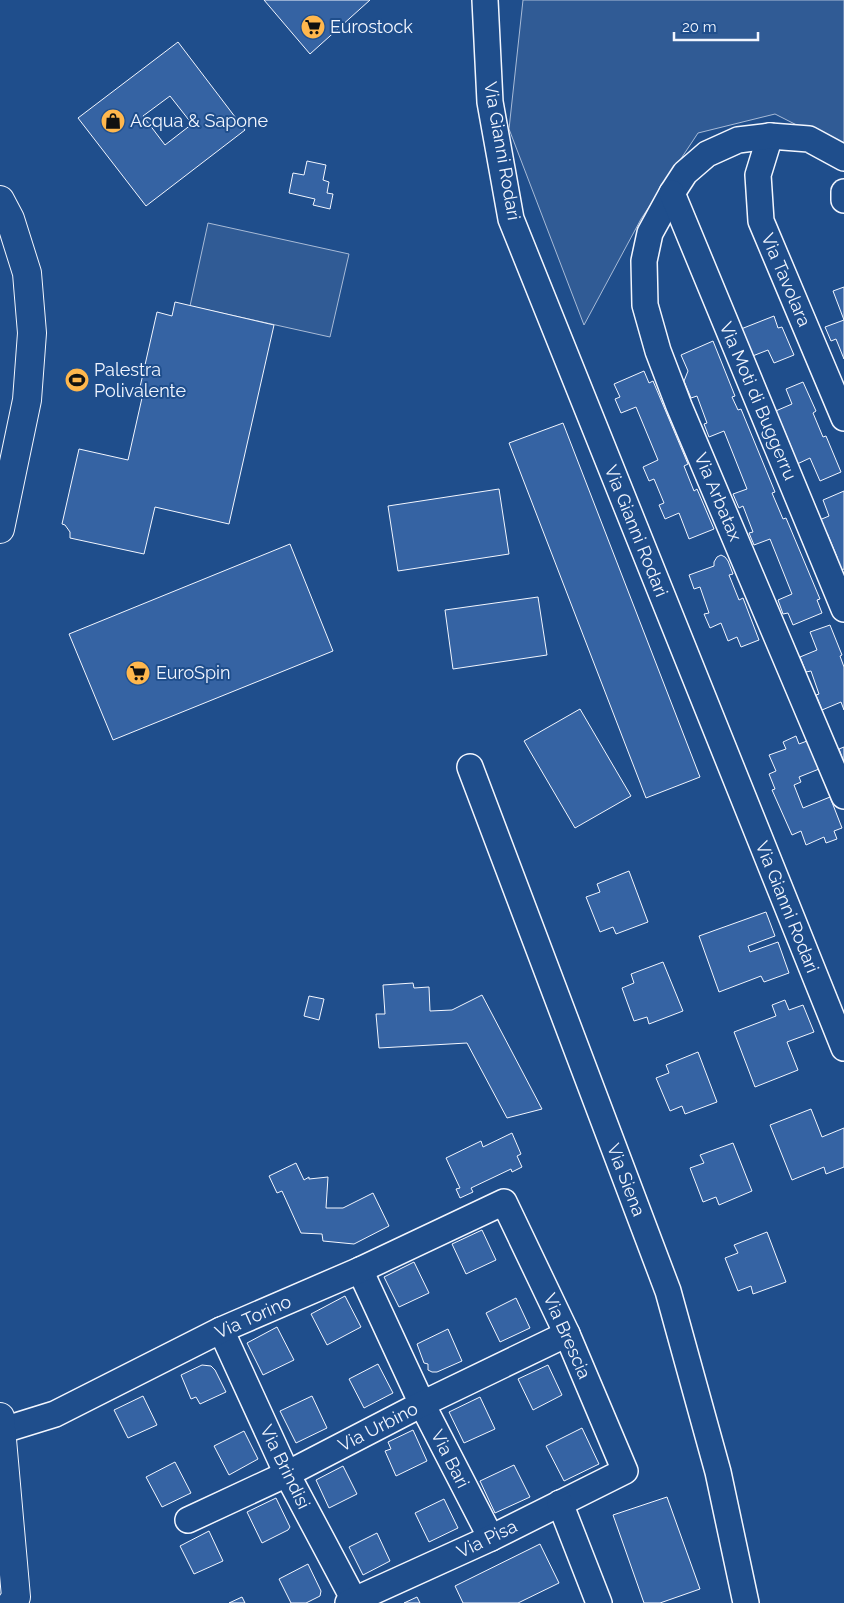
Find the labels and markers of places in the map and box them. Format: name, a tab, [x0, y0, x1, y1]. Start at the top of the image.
supermarket icon: Eurostock	[300, 14, 326, 40]
place label: Eurostock	[330, 16, 413, 37]
shop icon: Acqua & Sapone	[100, 108, 126, 134]
place label: Acqua & Sapone	[130, 110, 269, 131]
place label: Palestra Polivalente	[94, 359, 186, 401]
sports icon: Palestra Polivalente	[64, 367, 90, 393]
supermarket icon: EuroSpin	[125, 660, 151, 686]
place label: EuroSpin	[156, 662, 231, 683]

